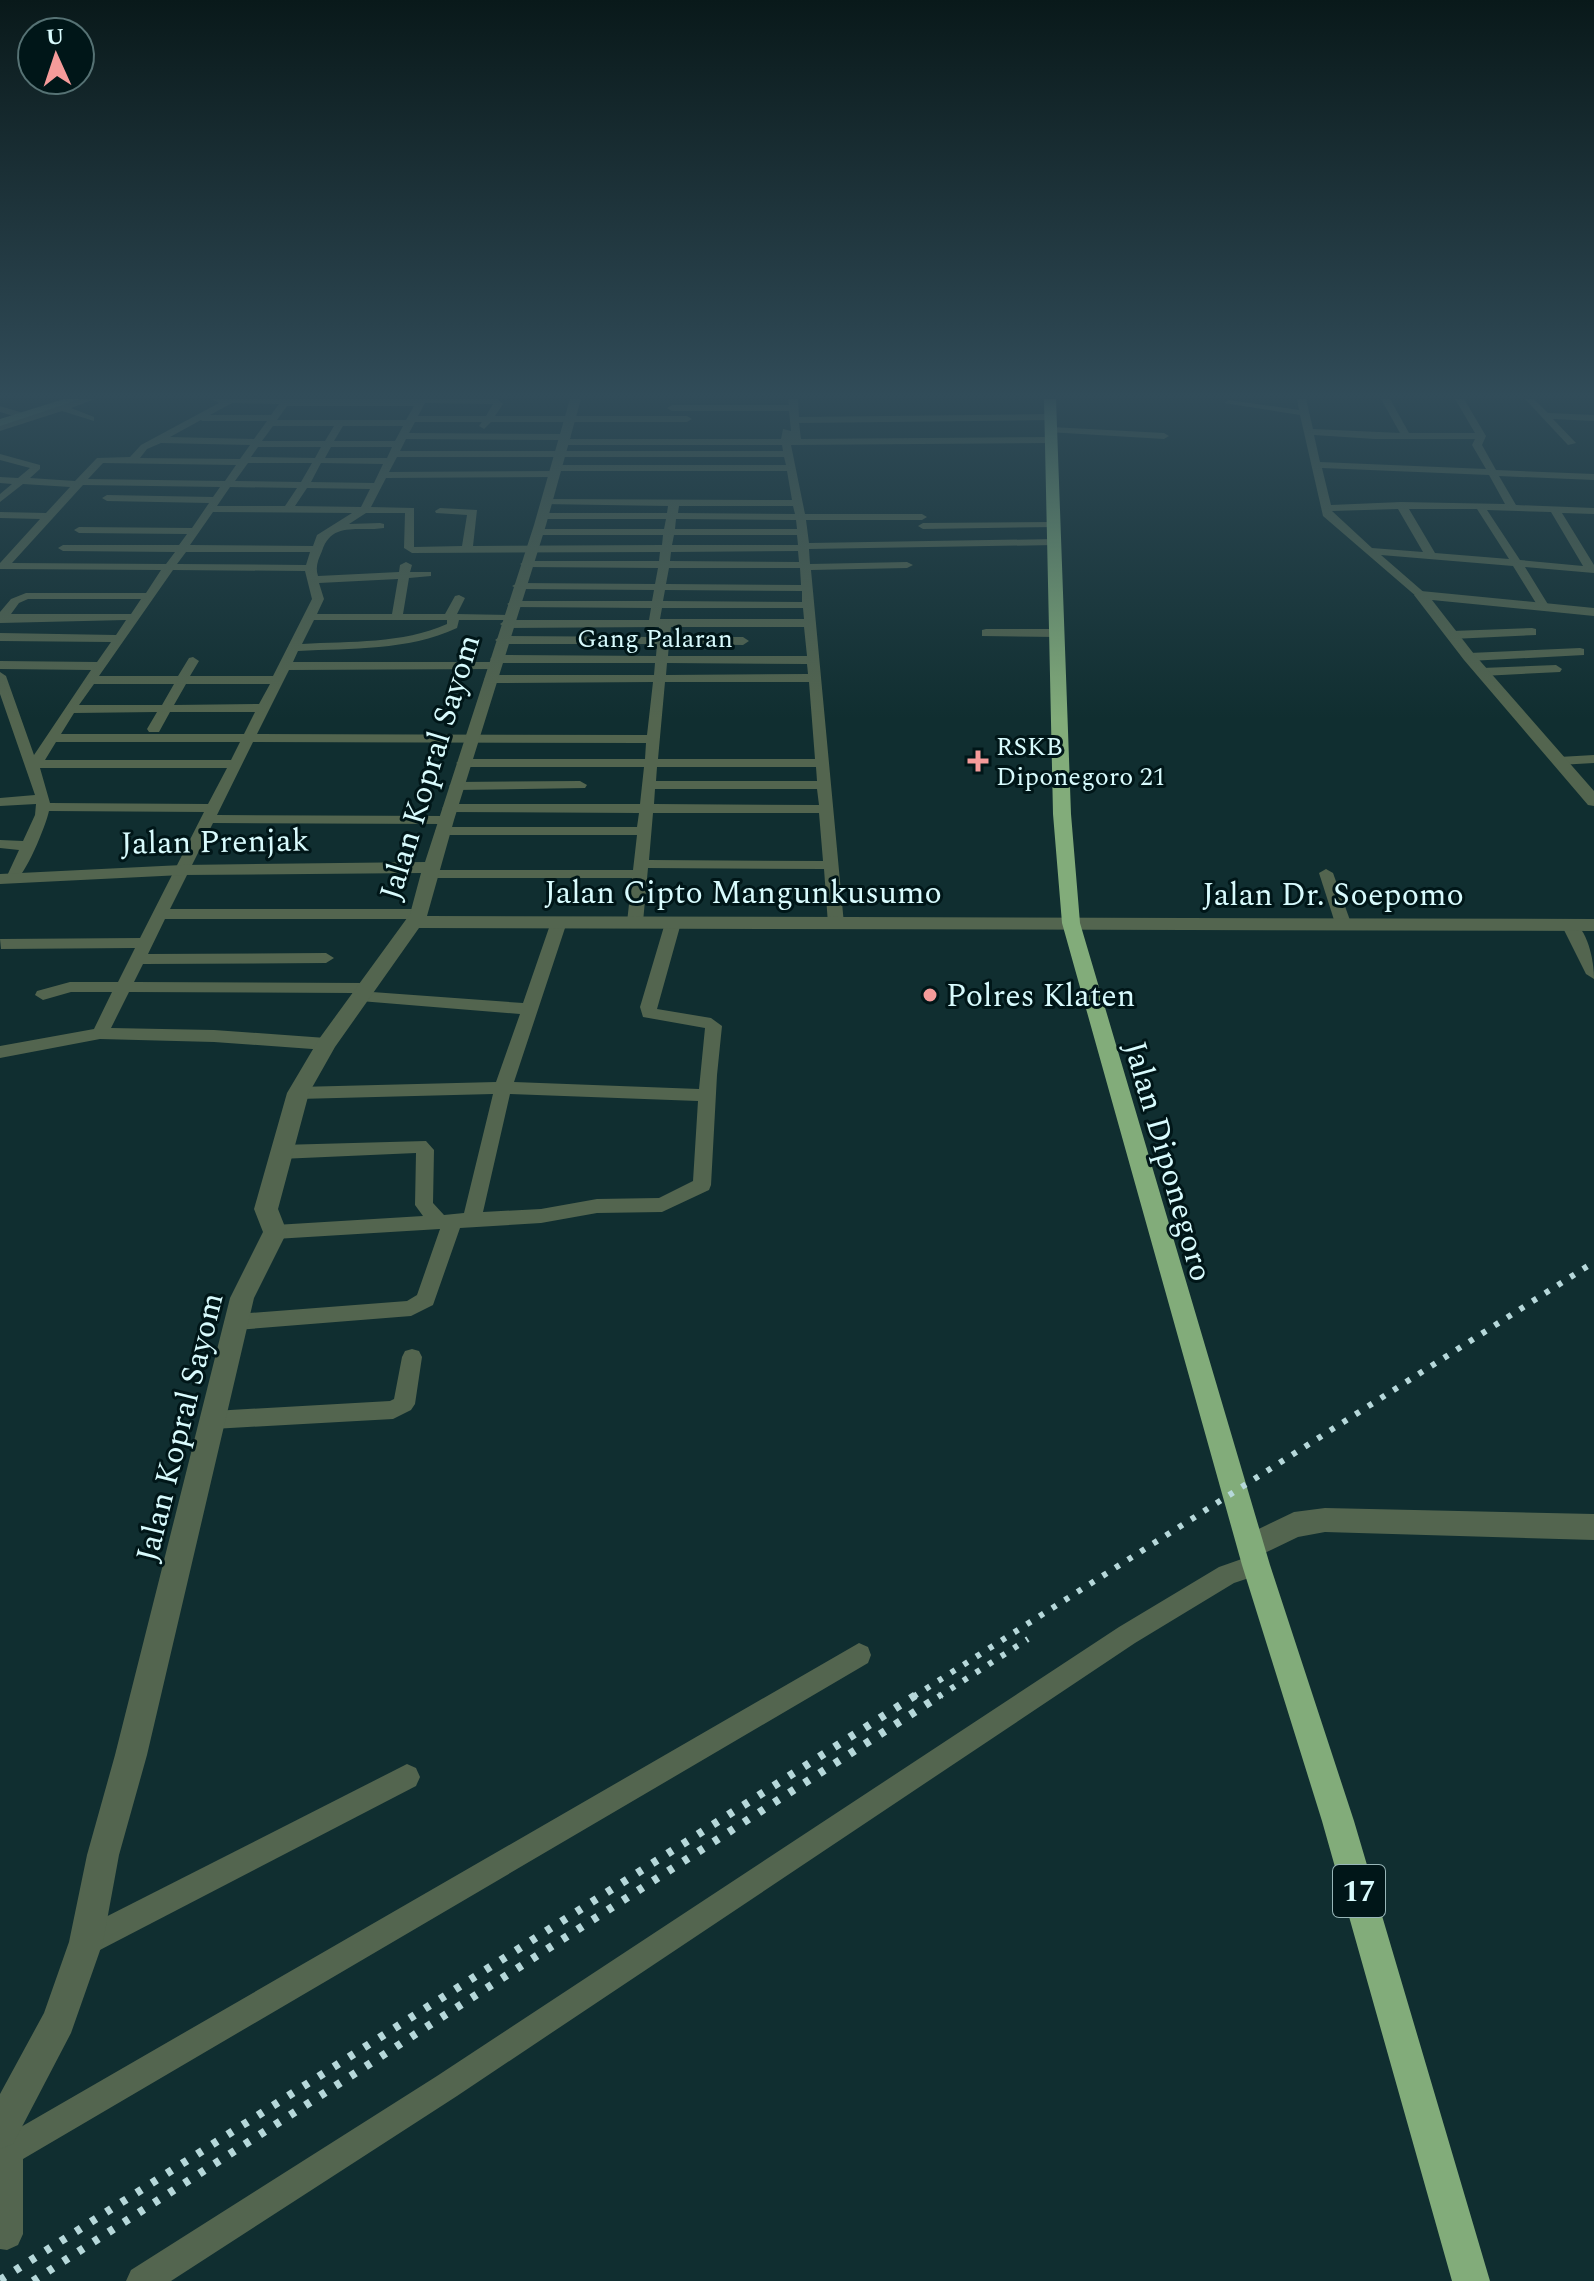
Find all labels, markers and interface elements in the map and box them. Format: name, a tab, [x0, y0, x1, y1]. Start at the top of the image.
north arrow	[16, 16, 96, 96]
text: U	[45, 21, 65, 54]
street label: Gang Palaran	[577, 619, 733, 659]
street label: Jalan Kopral Sayom	[367, 628, 494, 906]
place label: RSKB Diponegoro 21	[996, 727, 1166, 797]
marker: RSKB Diponegoro 21	[967, 750, 989, 772]
street label: Jalan Prenjak	[120, 816, 310, 869]
street label: Jalan Cipto Mangunkusumo	[544, 869, 942, 918]
street label: Jalan Dr. Soepomo	[1202, 871, 1464, 920]
place label: Polres Klaten	[946, 972, 1135, 1021]
marker: Polres Klaten	[921, 986, 939, 1004]
street label: Jalan Diponegoro	[1110, 1036, 1225, 1287]
street label: Jalan Kopral Sayom	[123, 1288, 238, 1567]
road number: 17	[1333, 1865, 1385, 1917]

